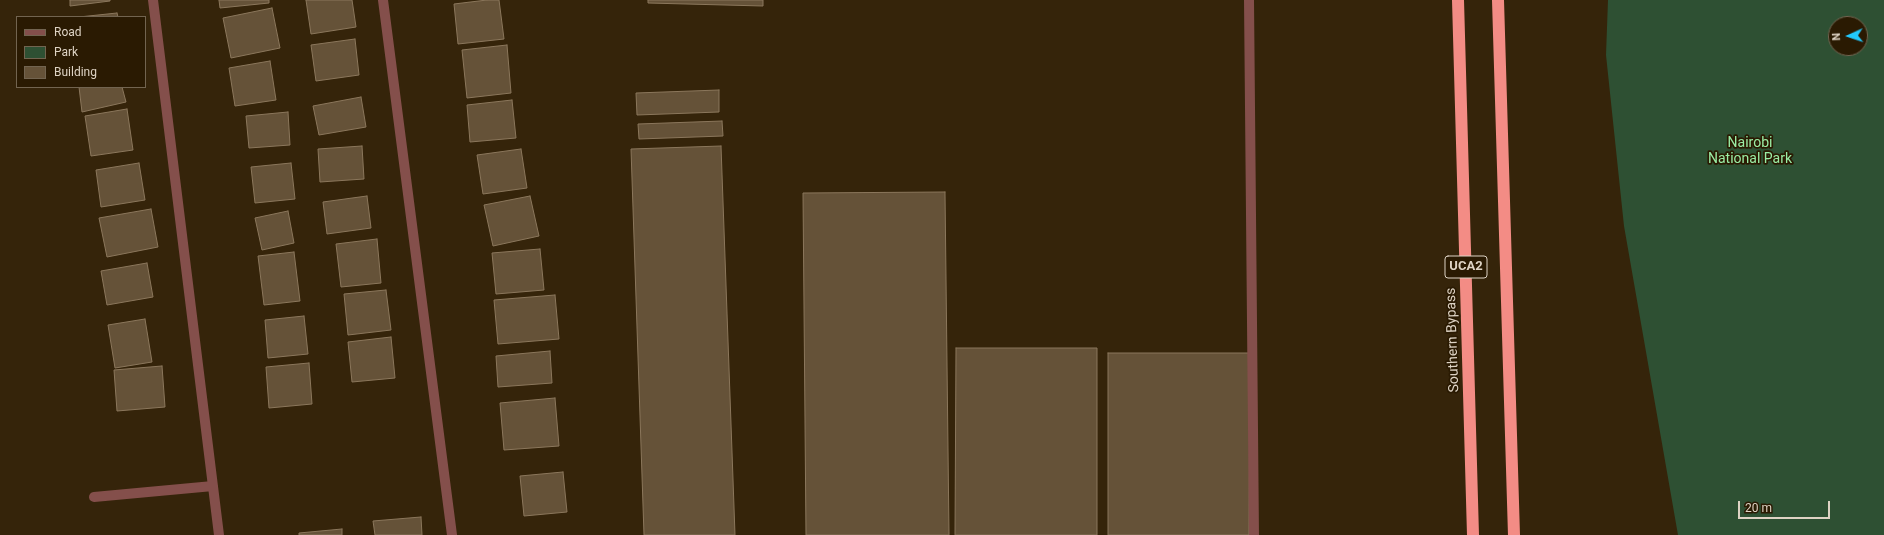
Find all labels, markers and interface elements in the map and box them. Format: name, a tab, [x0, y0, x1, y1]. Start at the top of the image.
legend	[16, 16, 146, 88]
north arrow	[1828, 16, 1868, 56]
text: Road	[54, 25, 82, 39]
text: N	[1830, 32, 1843, 41]
text: Park	[54, 45, 78, 59]
text: Building	[54, 65, 97, 79]
park label: Nairobi National Park	[1708, 135, 1792, 168]
road number: UCA2	[1445, 256, 1487, 278]
street label: Southern Bypass	[1443, 287, 1463, 393]
scale bar	[1740, 493, 1832, 519]
text: 20 m	[1745, 501, 1772, 515]

